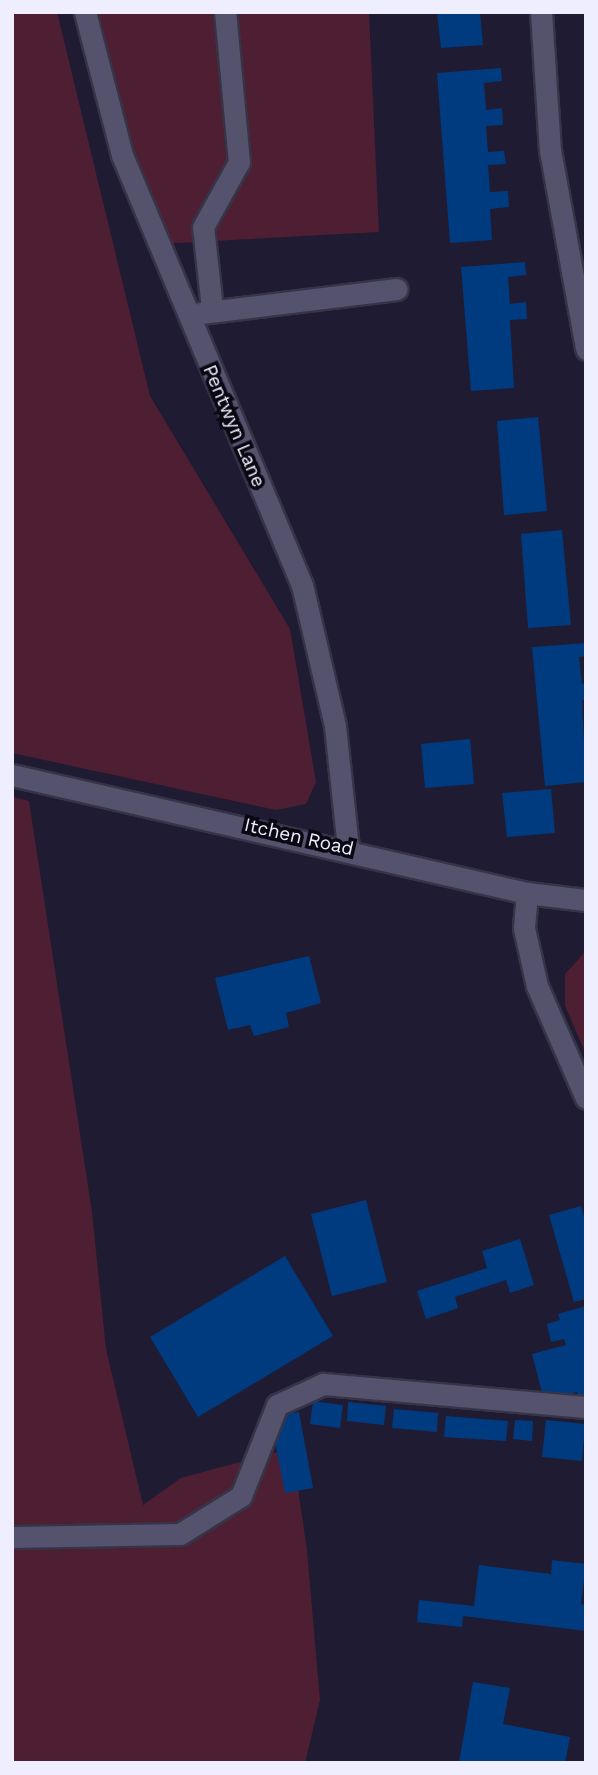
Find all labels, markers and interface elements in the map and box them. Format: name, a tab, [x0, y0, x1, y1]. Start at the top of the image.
street label: Pentwyn Lane	[198, 361, 270, 491]
street label: Itchen Road	[242, 813, 356, 861]

